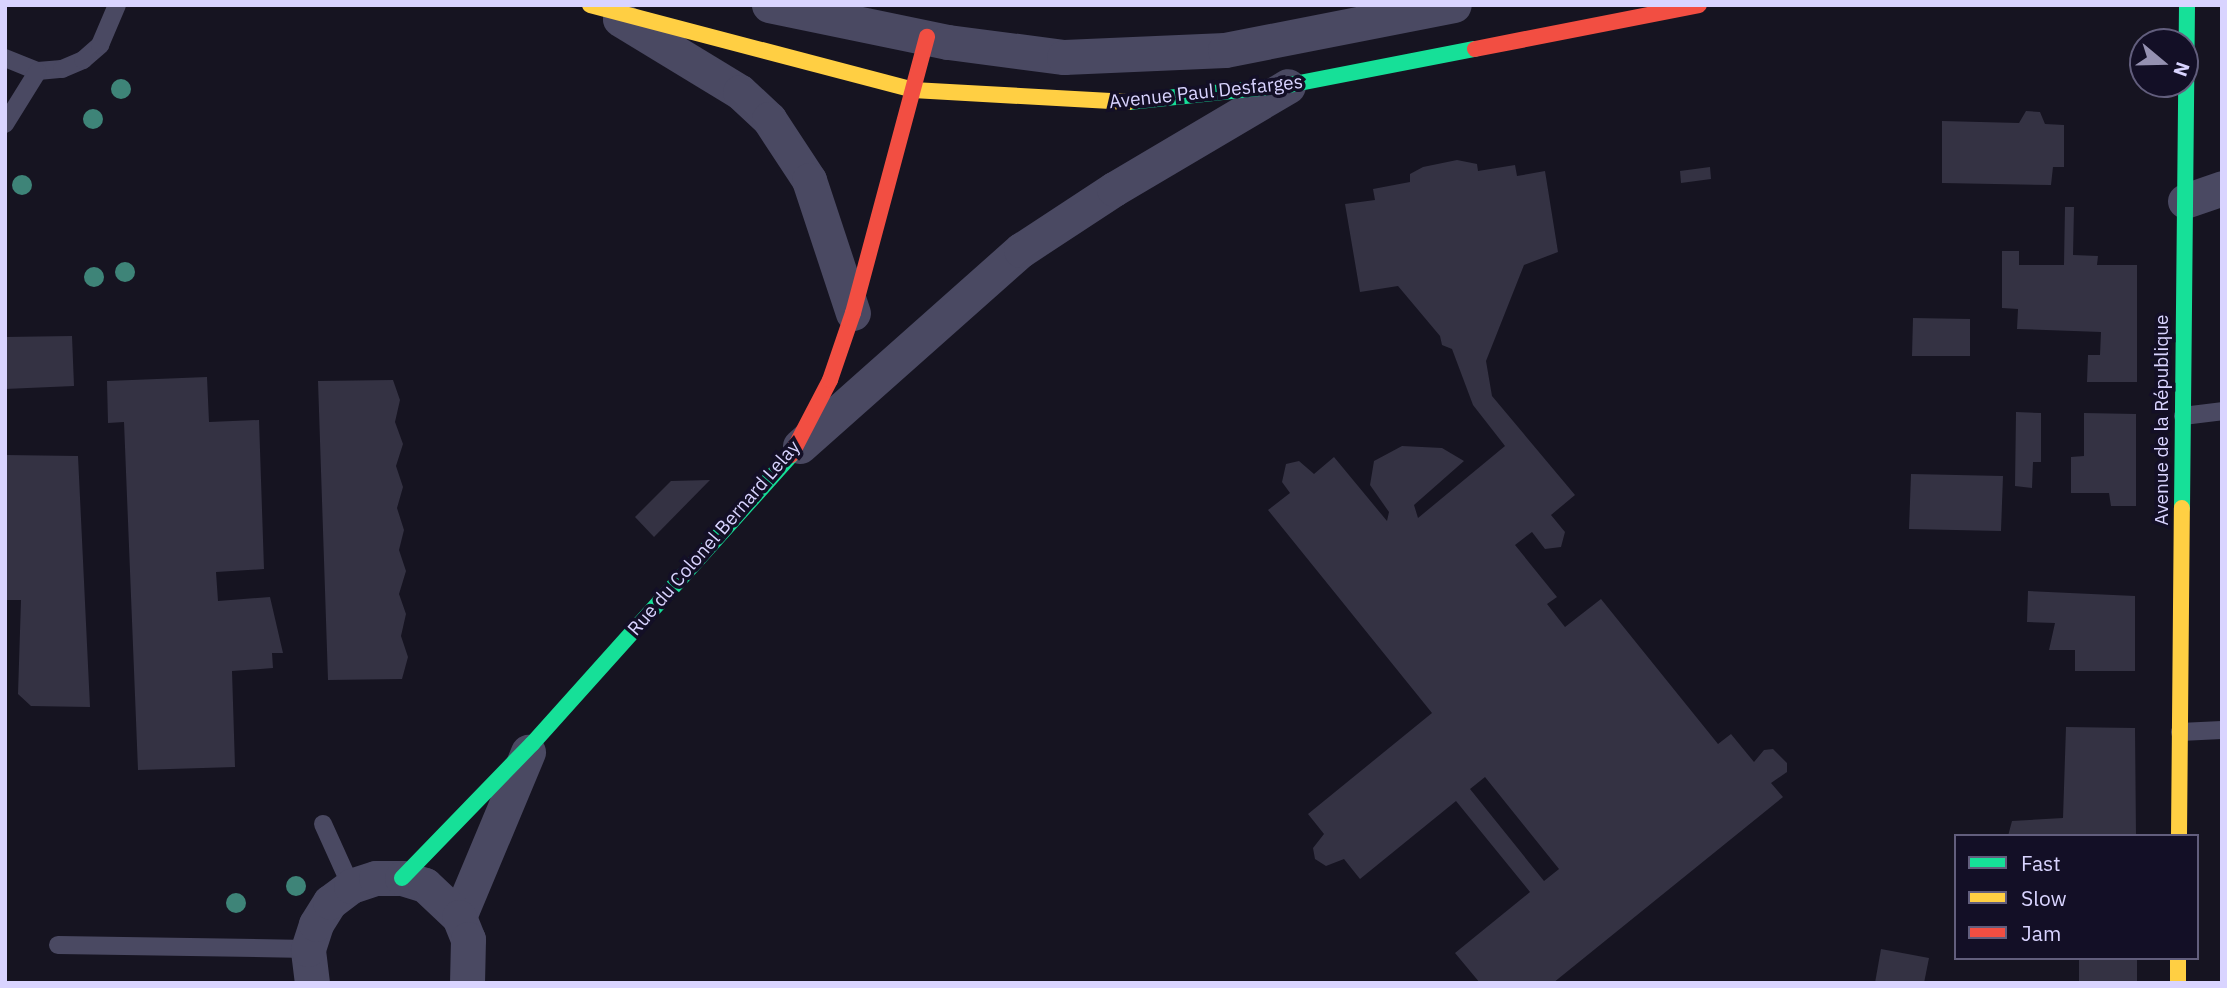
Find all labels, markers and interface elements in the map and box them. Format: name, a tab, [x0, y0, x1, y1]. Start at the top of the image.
north arrow	[2129, 28, 2199, 98]
text: N	[2168, 59, 2196, 80]
street label: Avenue Paul Desfarges	[1108, 70, 1304, 114]
street label: Avenue de la République	[2151, 315, 2173, 525]
street label: Rue du Colonel Bernard Lelay	[623, 436, 805, 640]
legend	[1954, 834, 2199, 960]
text: Fast	[2021, 849, 2061, 877]
text: Slow	[2021, 884, 2067, 912]
text: Jam	[2021, 919, 2061, 947]

